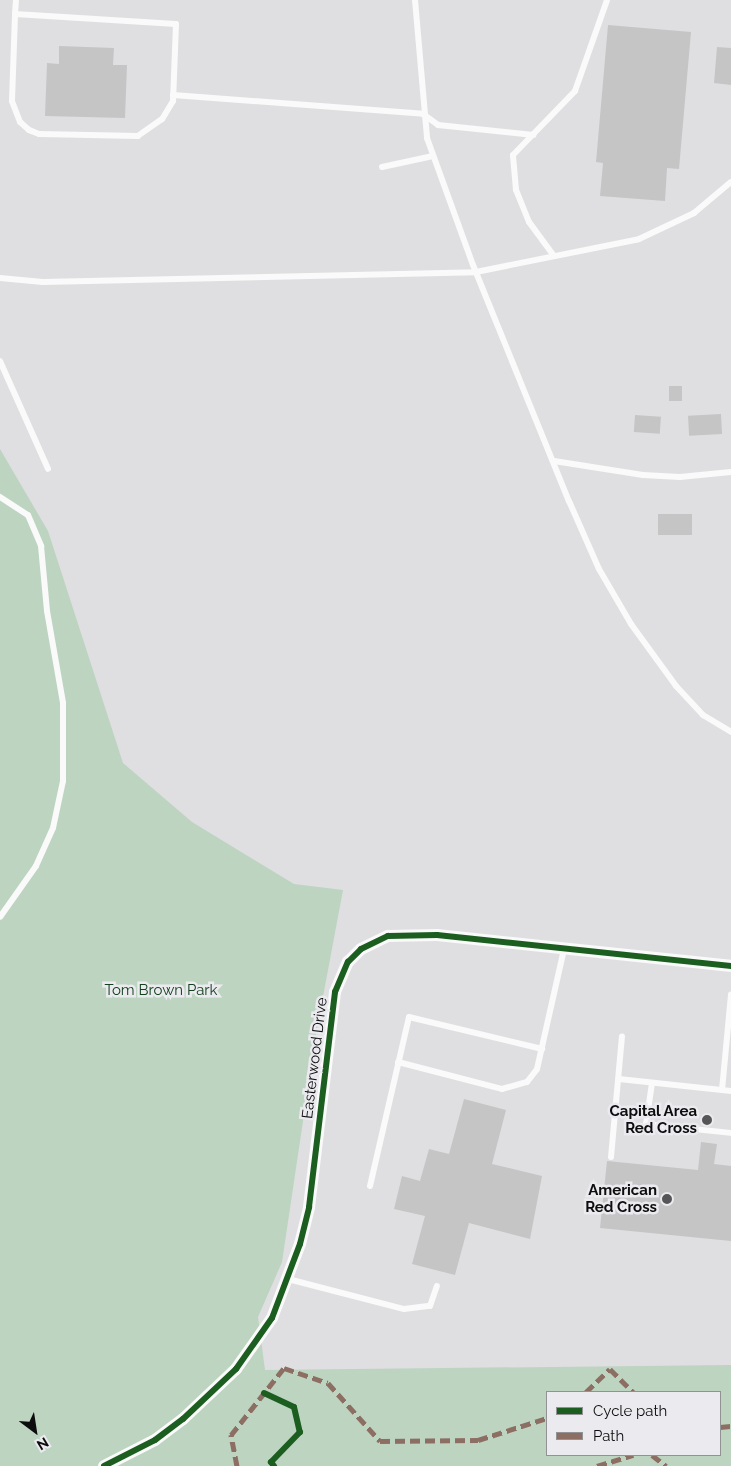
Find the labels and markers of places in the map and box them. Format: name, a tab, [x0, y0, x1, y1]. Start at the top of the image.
place label: Capital Area Red Cross	[609, 1102, 697, 1137]
marker: Capital Area Red Cross	[701, 1114, 713, 1126]
place label: American Red Cross	[585, 1181, 657, 1216]
marker: American Red Cross	[661, 1193, 673, 1205]

